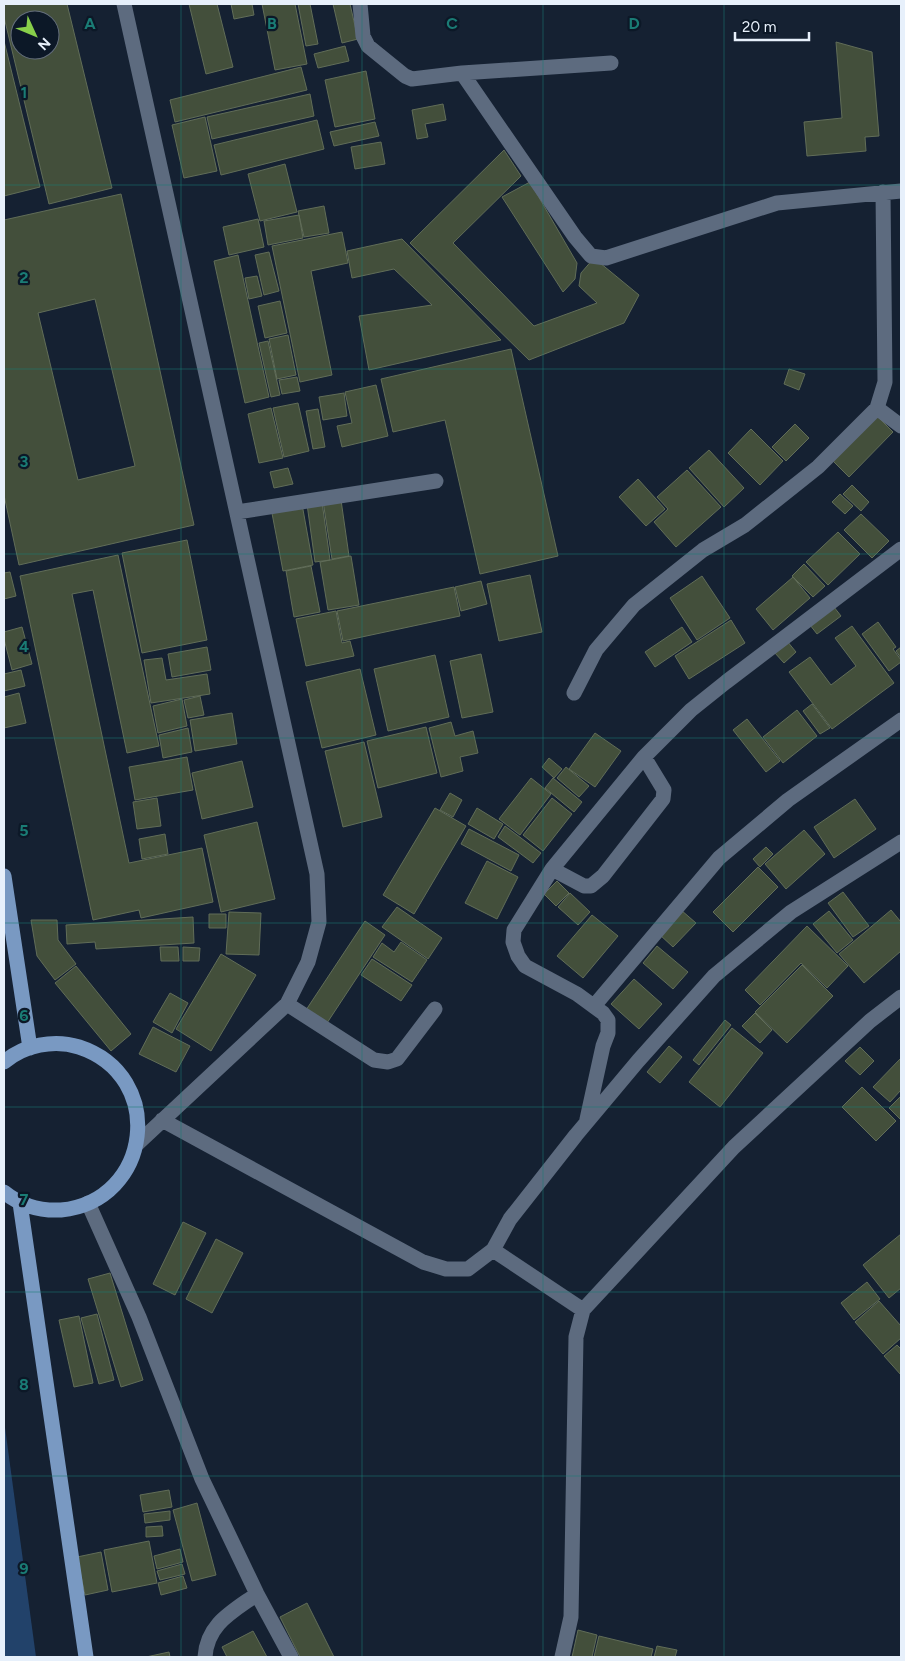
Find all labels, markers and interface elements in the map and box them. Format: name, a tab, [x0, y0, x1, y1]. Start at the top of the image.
north arrow	[10, 10, 60, 60]
scale bar	[735, 10, 809, 42]
text: A	[84, 14, 96, 33]
text: B	[267, 14, 277, 33]
text: C	[446, 14, 458, 33]
text: D	[628, 14, 640, 33]
text: 20 m	[742, 18, 776, 36]
text: N	[34, 34, 54, 53]
text: 1	[21, 83, 27, 102]
text: 2	[19, 268, 29, 287]
text: 3	[20, 452, 29, 471]
text: 4	[19, 637, 29, 656]
text: 5	[19, 821, 29, 840]
text: 6	[19, 1006, 29, 1025]
text: 7	[20, 1190, 29, 1209]
text: 8	[19, 1375, 29, 1394]
text: 9	[19, 1559, 29, 1578]

